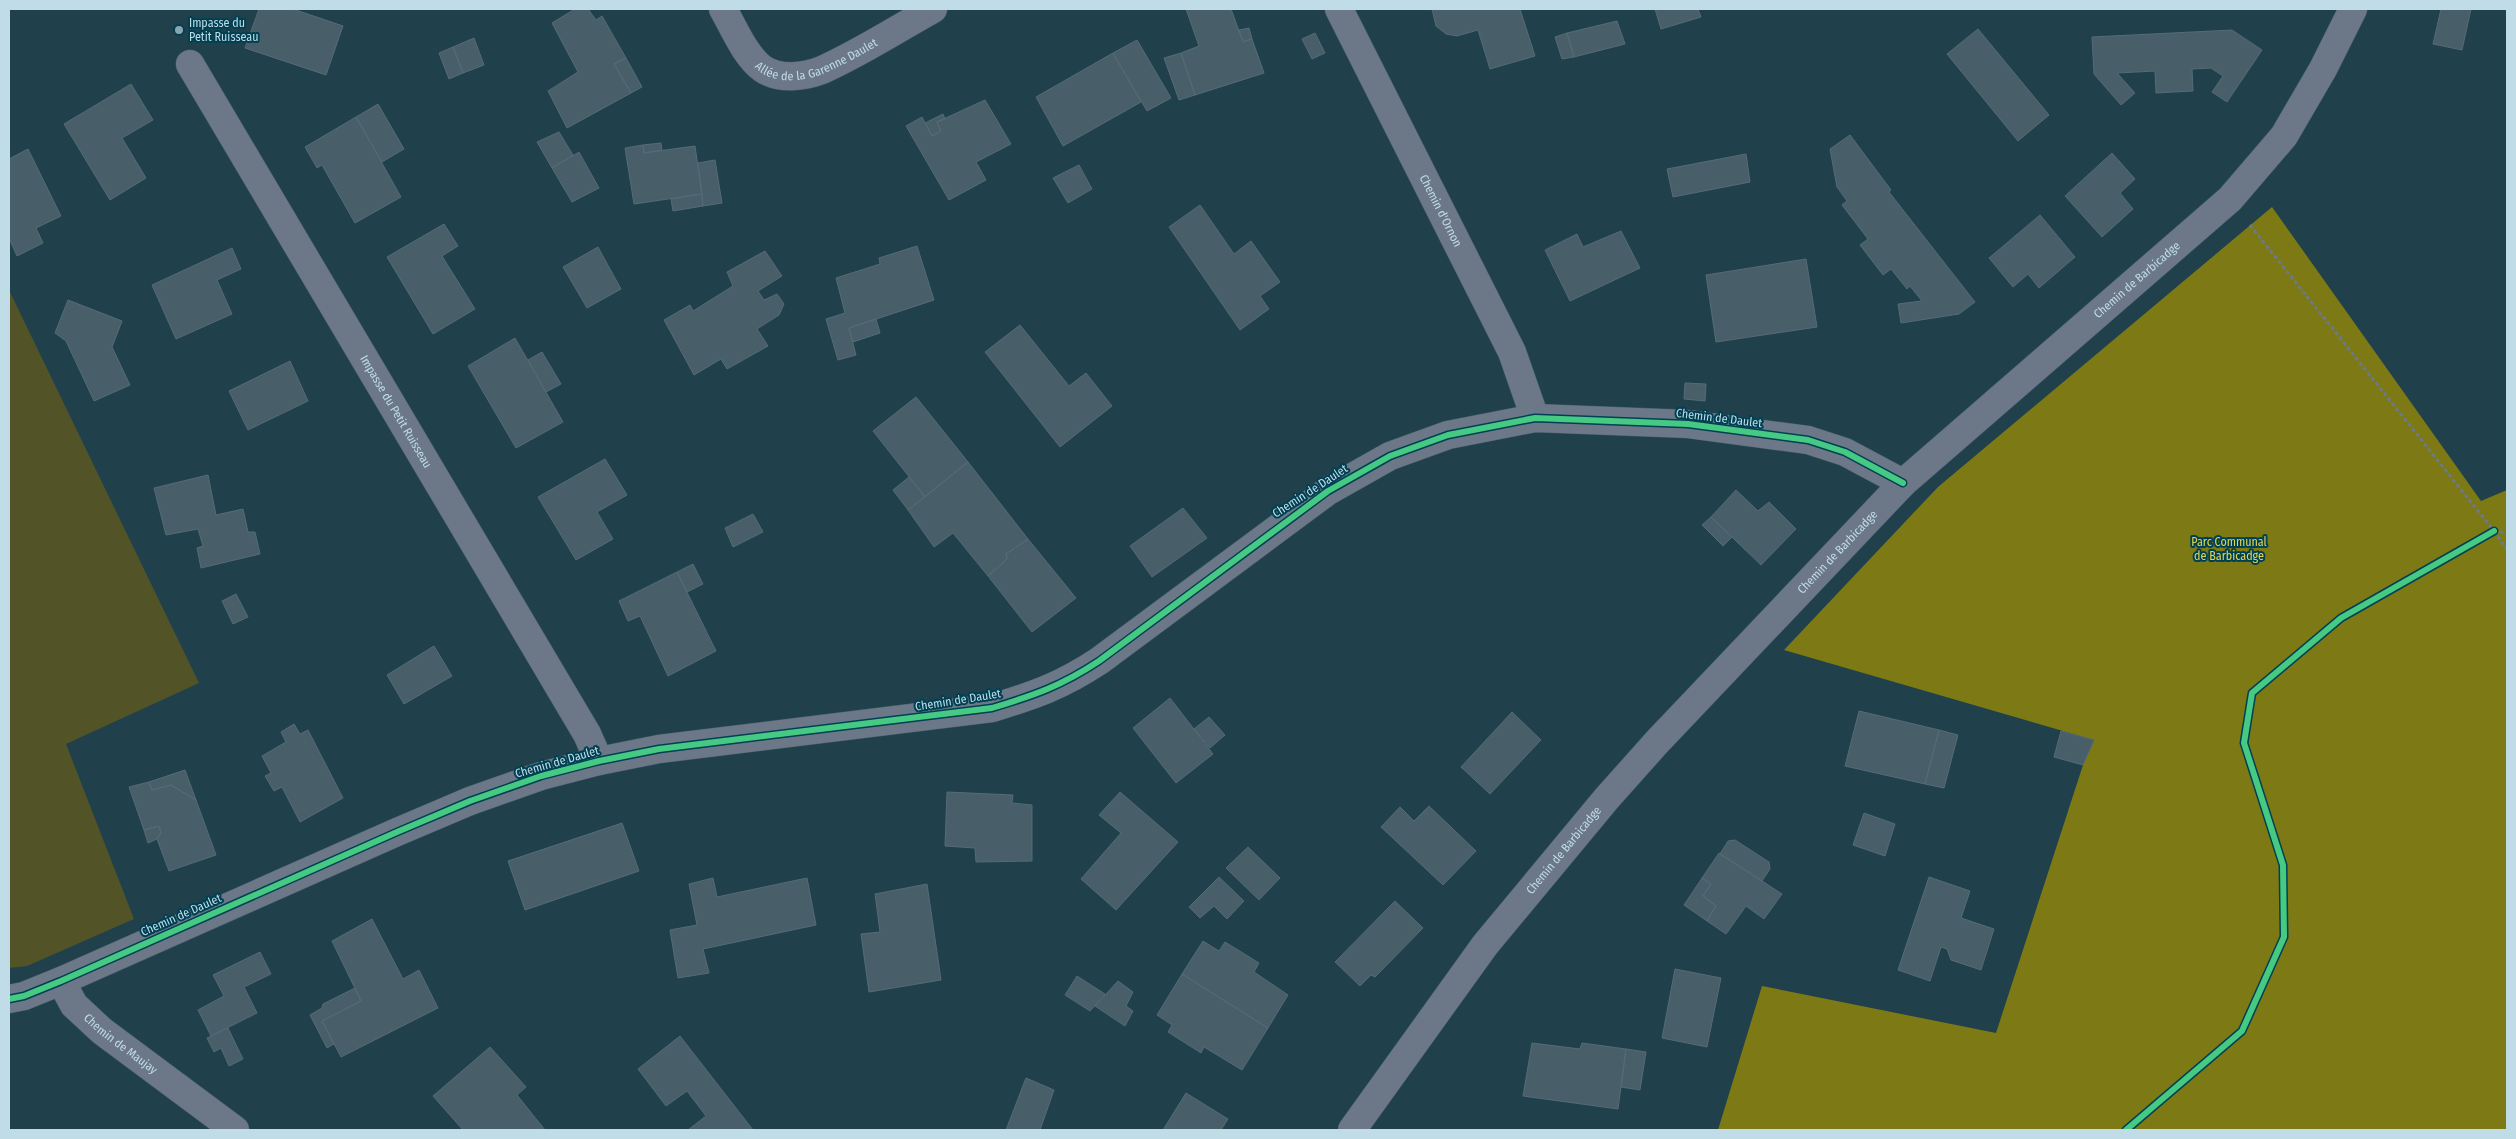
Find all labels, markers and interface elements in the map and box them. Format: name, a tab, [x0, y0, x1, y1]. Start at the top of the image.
place label: Impasse du Petit Ruisseau	[189, 16, 258, 44]
marker: Impasse du Petit Ruisseau	[173, 24, 185, 36]
street label: Allée de la Garenne Daulet	[752, 36, 880, 83]
street label: Chemin d'Ornon	[1417, 172, 1465, 249]
street label: Chemin de Barbicadge	[2091, 239, 2183, 321]
street label: Impasse du Petit Ruisseau	[357, 353, 435, 470]
street label: Chemin de Daulet	[1675, 406, 1763, 430]
street label: Chemin de Daulet	[1270, 461, 1350, 521]
street label: Chemin de Barbicadge	[1795, 507, 1880, 597]
park label: Parc Communal de Barbicadge	[2191, 535, 2267, 563]
street label: Chemin de Daulet	[914, 686, 1002, 714]
street label: Chemin de Daulet	[513, 743, 601, 781]
street label: Chemin de Barbicadge	[1523, 803, 1604, 897]
street label: Chemin de Daulet	[139, 891, 224, 939]
street label: Chemin de Maujay	[81, 1011, 161, 1077]

